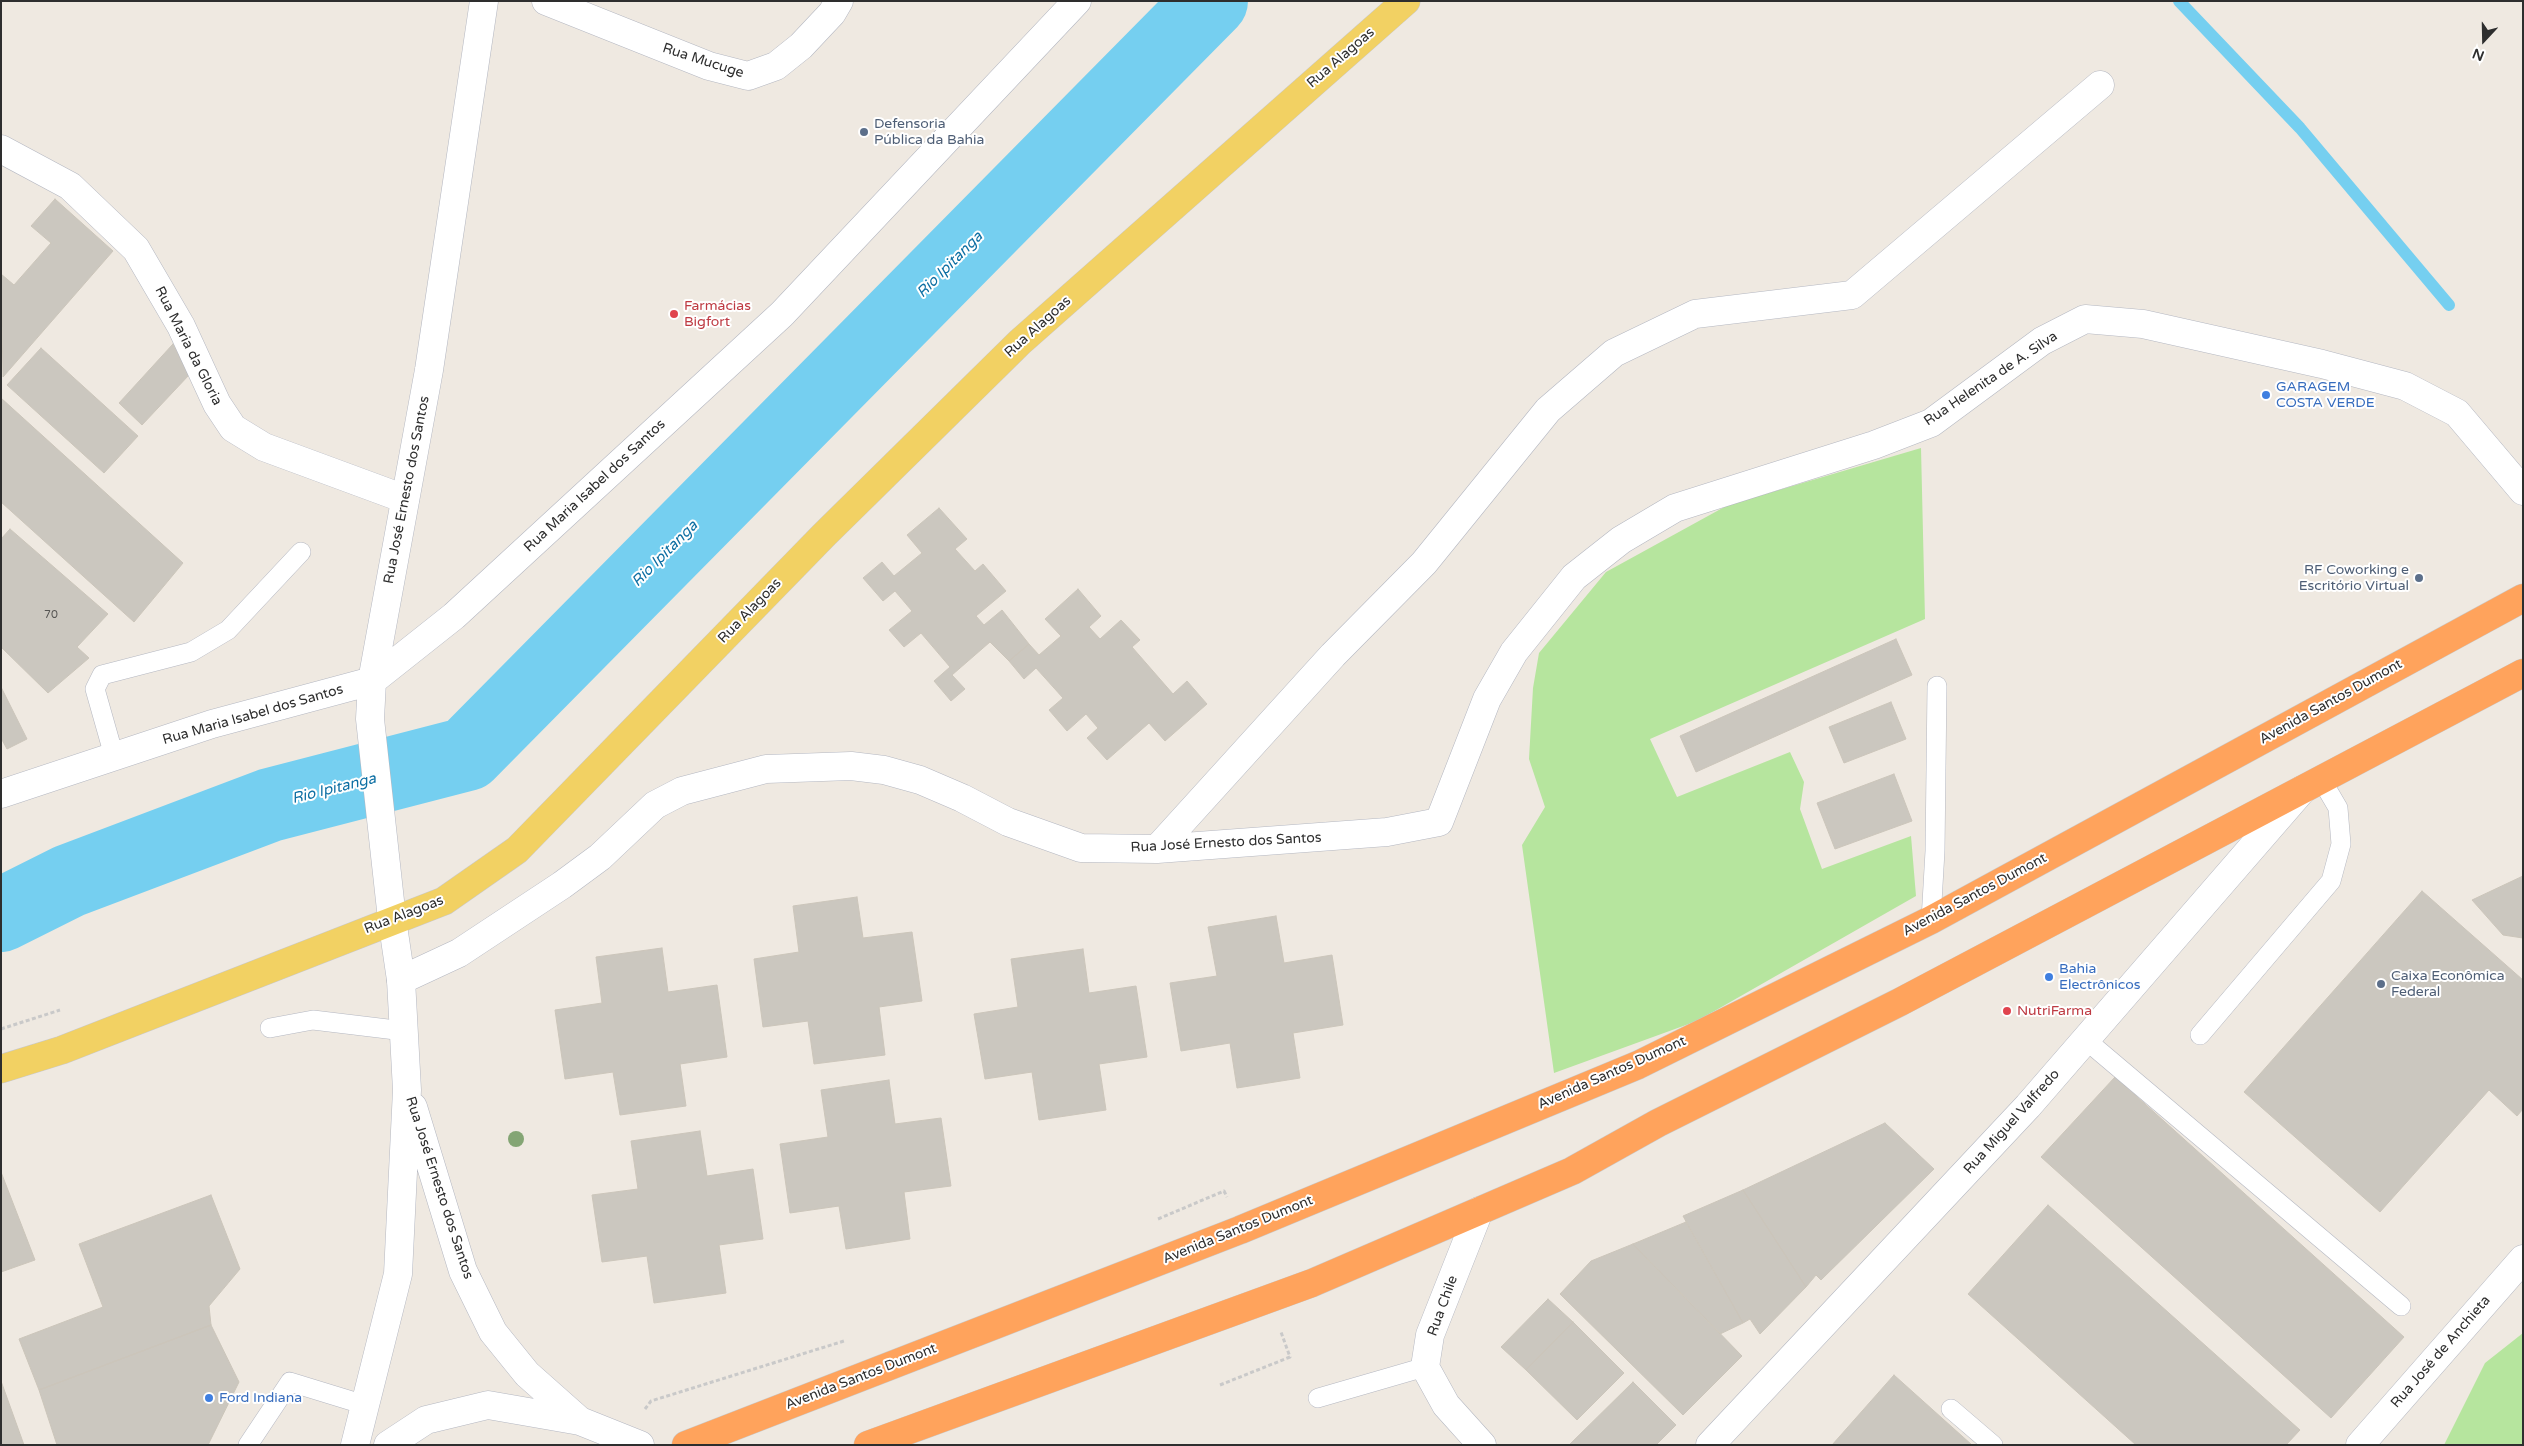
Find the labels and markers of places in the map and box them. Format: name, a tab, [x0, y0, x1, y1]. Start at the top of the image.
place label: Defensoria Pública da Bahia	[874, 116, 984, 148]
marker: Defensoria Pública da Bahia	[858, 126, 870, 138]
place label: Farmácias Bigfort	[684, 298, 751, 331]
marker: Farmácias Bigfort	[668, 308, 680, 320]
place label: GARAGEM COSTA VERDE	[2276, 379, 2375, 412]
marker: GARAGEM COSTA VERDE	[2260, 389, 2272, 401]
place label: RF Coworking e Escritório Virtual	[2299, 562, 2409, 594]
marker: RF Coworking e Escritório Virtual	[2413, 572, 2425, 584]
place label: Bahia Electrônicos	[2059, 961, 2140, 994]
place label: Caixa Econômica Federal	[2391, 968, 2505, 1000]
marker: Bahia Electrônicos	[2043, 971, 2055, 983]
marker: Caixa Econômica Federal	[2375, 978, 2387, 990]
place label: NutriFarma	[2017, 1003, 2092, 1019]
marker: NutriFarma	[2001, 1005, 2013, 1017]
place label: Ford Indiana	[219, 1390, 302, 1406]
marker: Ford Indiana	[203, 1392, 215, 1404]

